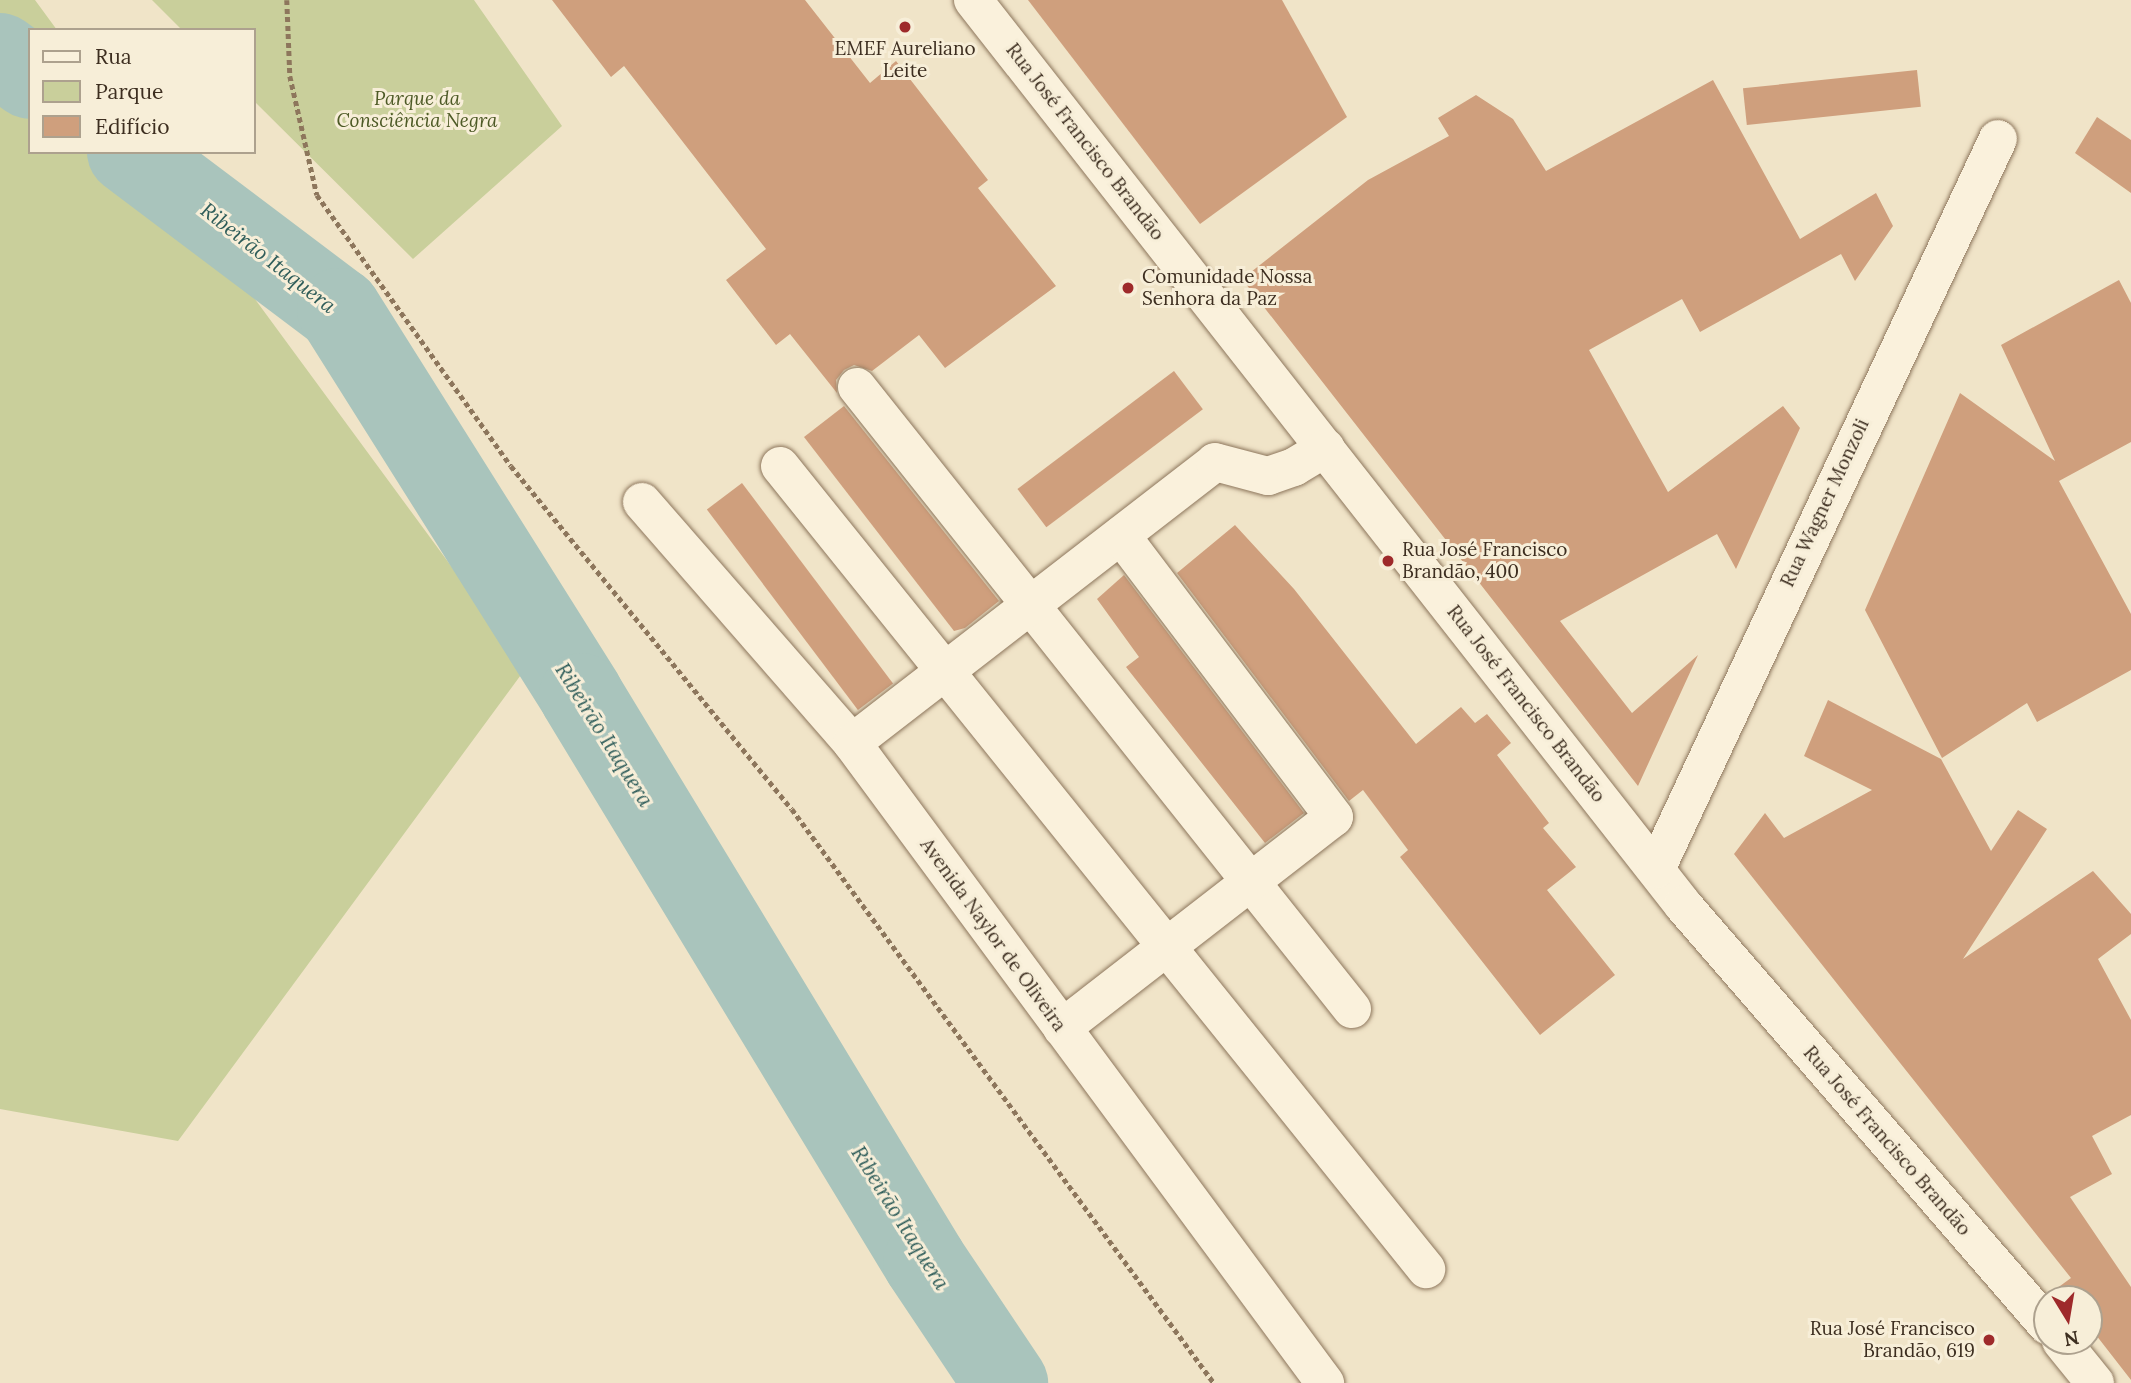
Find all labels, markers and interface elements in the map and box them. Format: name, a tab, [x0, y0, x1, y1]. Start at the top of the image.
marker: EMEF Aureliano Leite	[897, 19, 913, 35]
legend	[28, 28, 256, 154]
place label: EMEF Aureliano Leite	[834, 38, 976, 82]
street label: Rua José Francisco Brandão	[1001, 39, 1169, 245]
text: Rua	[95, 43, 132, 70]
text: Parque	[95, 78, 163, 105]
park label: Parque da Consciência Negra	[336, 88, 498, 132]
text: Edifício	[95, 113, 170, 140]
water label: Ribeirão Itaquera	[195, 197, 341, 319]
place label: Comunidade Nossa Senhora da Paz	[1142, 266, 1312, 310]
marker: Comunidade Nossa Senhora da Paz	[1120, 280, 1136, 296]
street label: Rua Wagner Monzoli	[1776, 415, 1874, 591]
place label: Rua José Francisco Brandão, 400	[1402, 539, 1567, 583]
marker: Rua José Francisco Brandão, 400	[1380, 553, 1396, 569]
street label: Rua José Francisco Brandão	[1442, 601, 1610, 807]
water label: Ribeirão Itaquera	[550, 659, 658, 811]
street label: Avenida Naylor de Oliveira	[915, 834, 1071, 1036]
street label: Rua José Francisco Brandão	[1798, 1042, 1976, 1240]
water label: Ribeirão Itaquera	[846, 1142, 954, 1294]
north arrow	[2033, 1285, 2103, 1355]
place label: Rua José Francisco Brandão, 619	[1810, 1318, 1975, 1362]
text: N	[2062, 1325, 2081, 1352]
marker: Rua José Francisco Brandão, 619	[1981, 1332, 1997, 1348]

